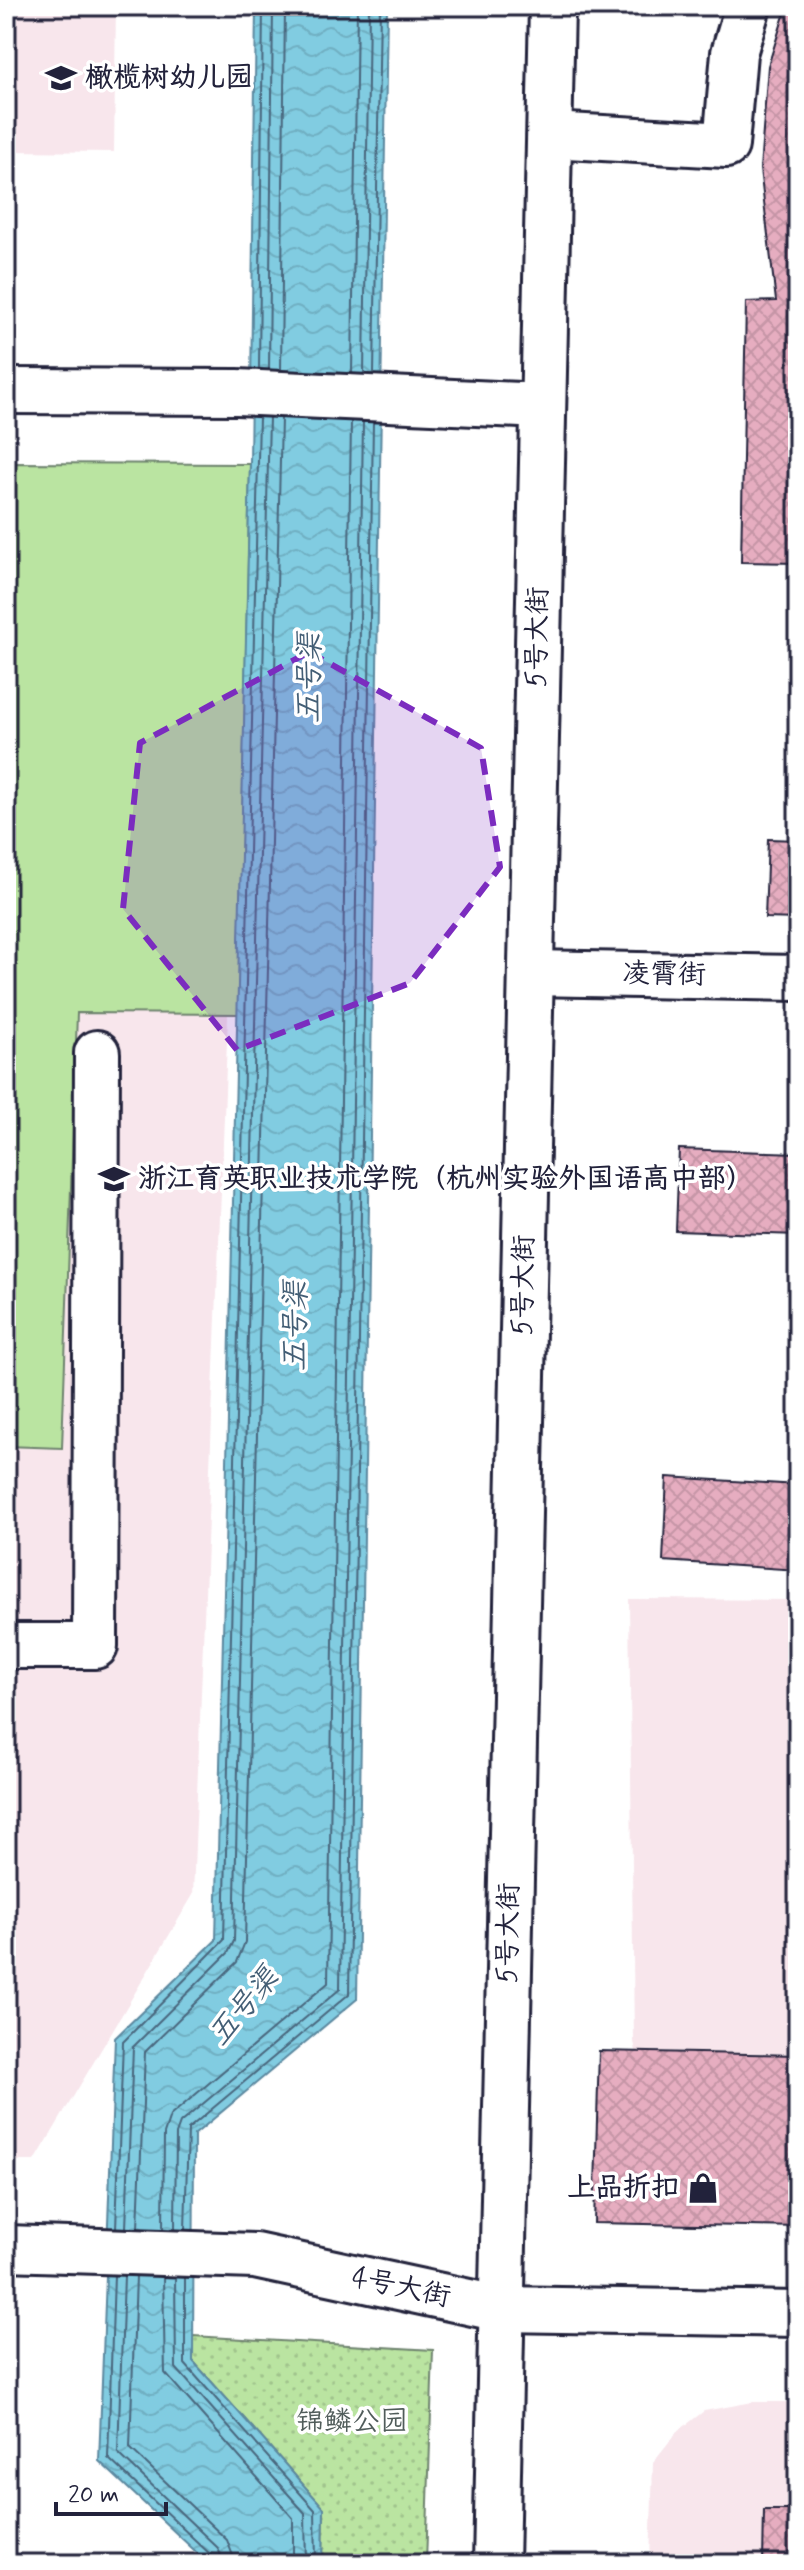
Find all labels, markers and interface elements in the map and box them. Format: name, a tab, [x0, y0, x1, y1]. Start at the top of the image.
place label: 橄榄树幼儿园	[85, 60, 253, 97]
school or university icon: 橄榄树幼儿园	[44, 61, 78, 95]
street label: 5号大街	[519, 586, 557, 688]
water label: 五号渠	[290, 630, 330, 723]
street label: 凌霄街	[622, 956, 706, 994]
place label: 浙江育英职业技术学院（杭州实验外国语高中部）	[138, 1161, 754, 1198]
school or university icon: 浙江育英职业技术学院（杭州实验外国语高中部）	[97, 1162, 131, 1196]
street label: 5号大街	[505, 1234, 543, 1336]
water label: 五号渠	[276, 1278, 316, 1371]
street label: 5号大街	[490, 1882, 528, 1984]
water label: 五号渠	[200, 1958, 290, 2054]
place label: 上品折扣	[567, 2170, 679, 2207]
shop icon: 上品折扣	[686, 2171, 720, 2205]
street label: 4号大街	[348, 2259, 454, 2317]
park label: 锦鳞公园	[296, 2404, 408, 2441]
scale bar	[56, 2466, 166, 2516]
text: 20 m	[68, 2480, 119, 2511]

